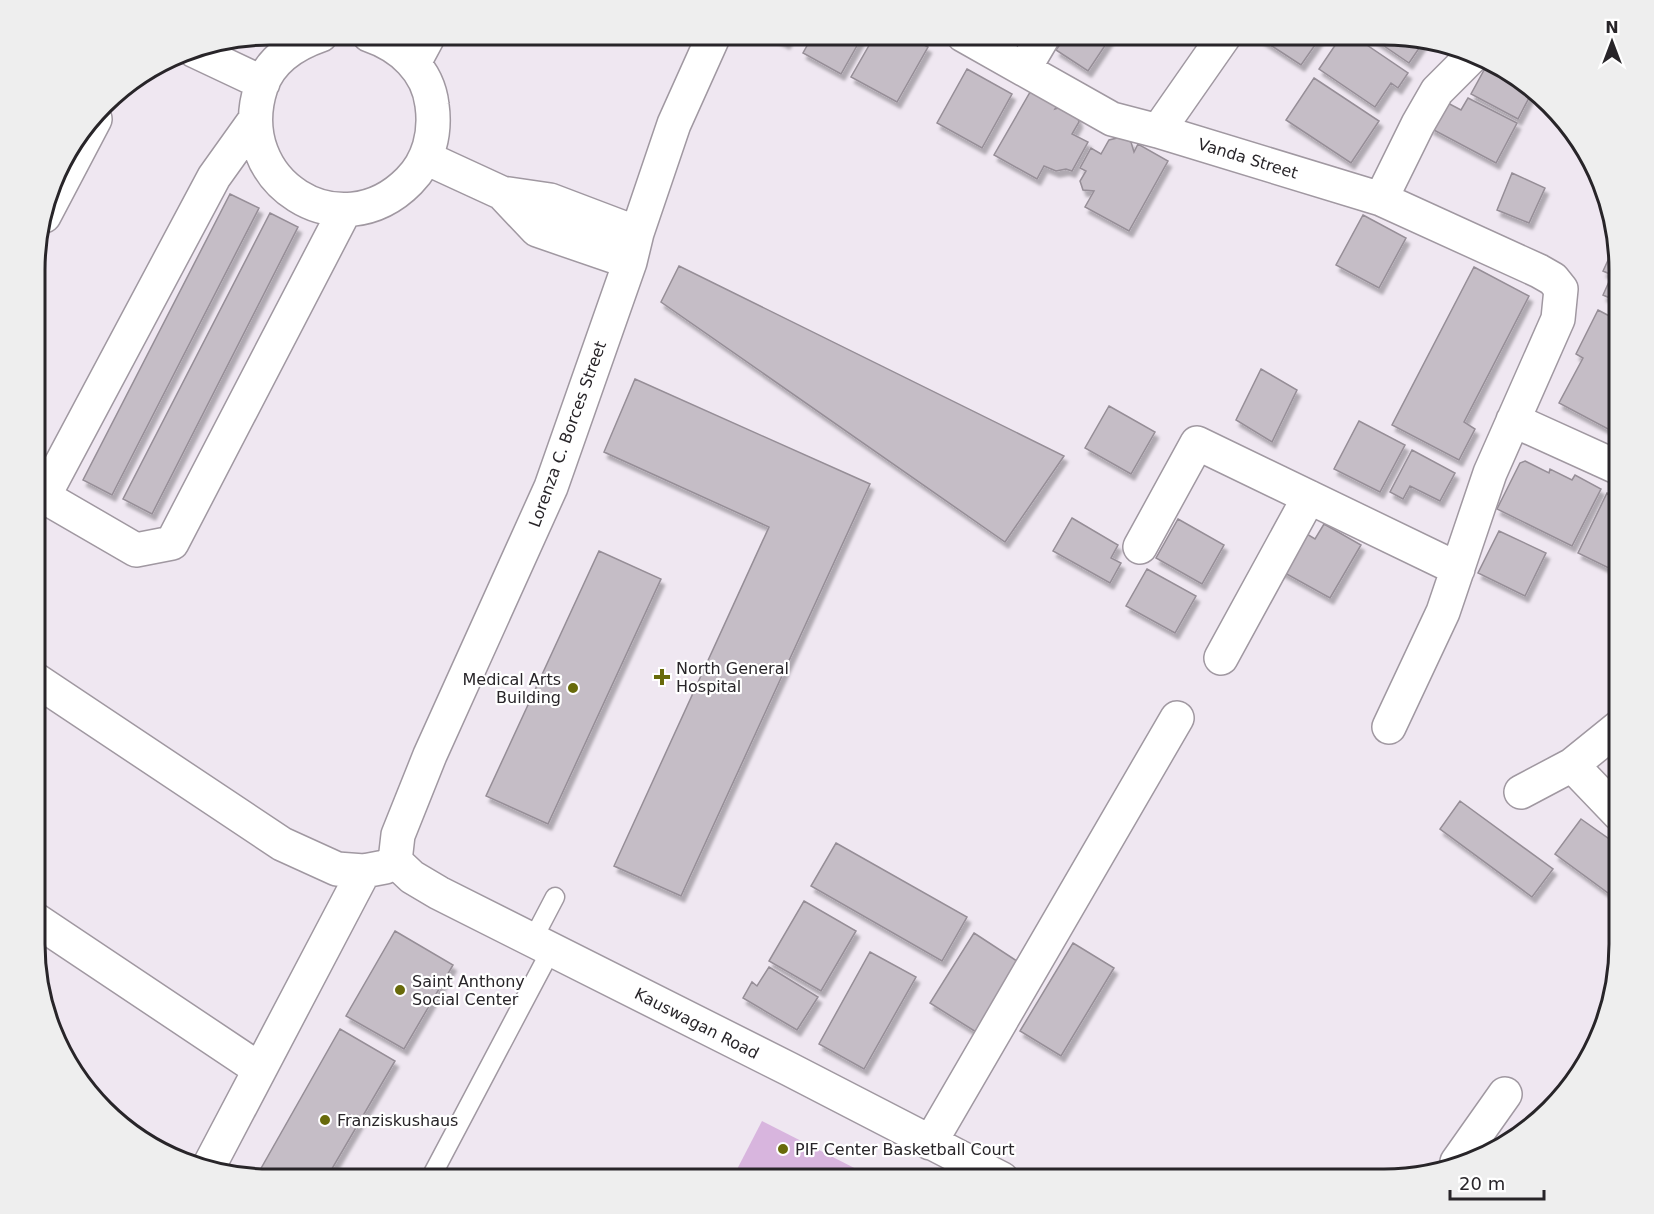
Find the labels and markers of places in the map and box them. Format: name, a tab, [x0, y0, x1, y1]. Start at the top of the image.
place label: North General Hospital	[676, 659, 789, 696]
marker: North General Hospital	[653, 668, 671, 686]
place label: Medical Arts Building	[462, 670, 561, 707]
marker: Medical Arts Building	[566, 681, 580, 695]
place label: Saint Anthony Social Center	[412, 972, 525, 1009]
marker: Saint Anthony Social Center	[393, 983, 407, 997]
place label: Franziskushaus	[337, 1111, 458, 1130]
marker: Franziskushaus	[318, 1113, 332, 1127]
place label: PIF Center Basketball Court	[795, 1140, 1014, 1159]
marker: PIF Center Basketball Court	[776, 1142, 790, 1156]

